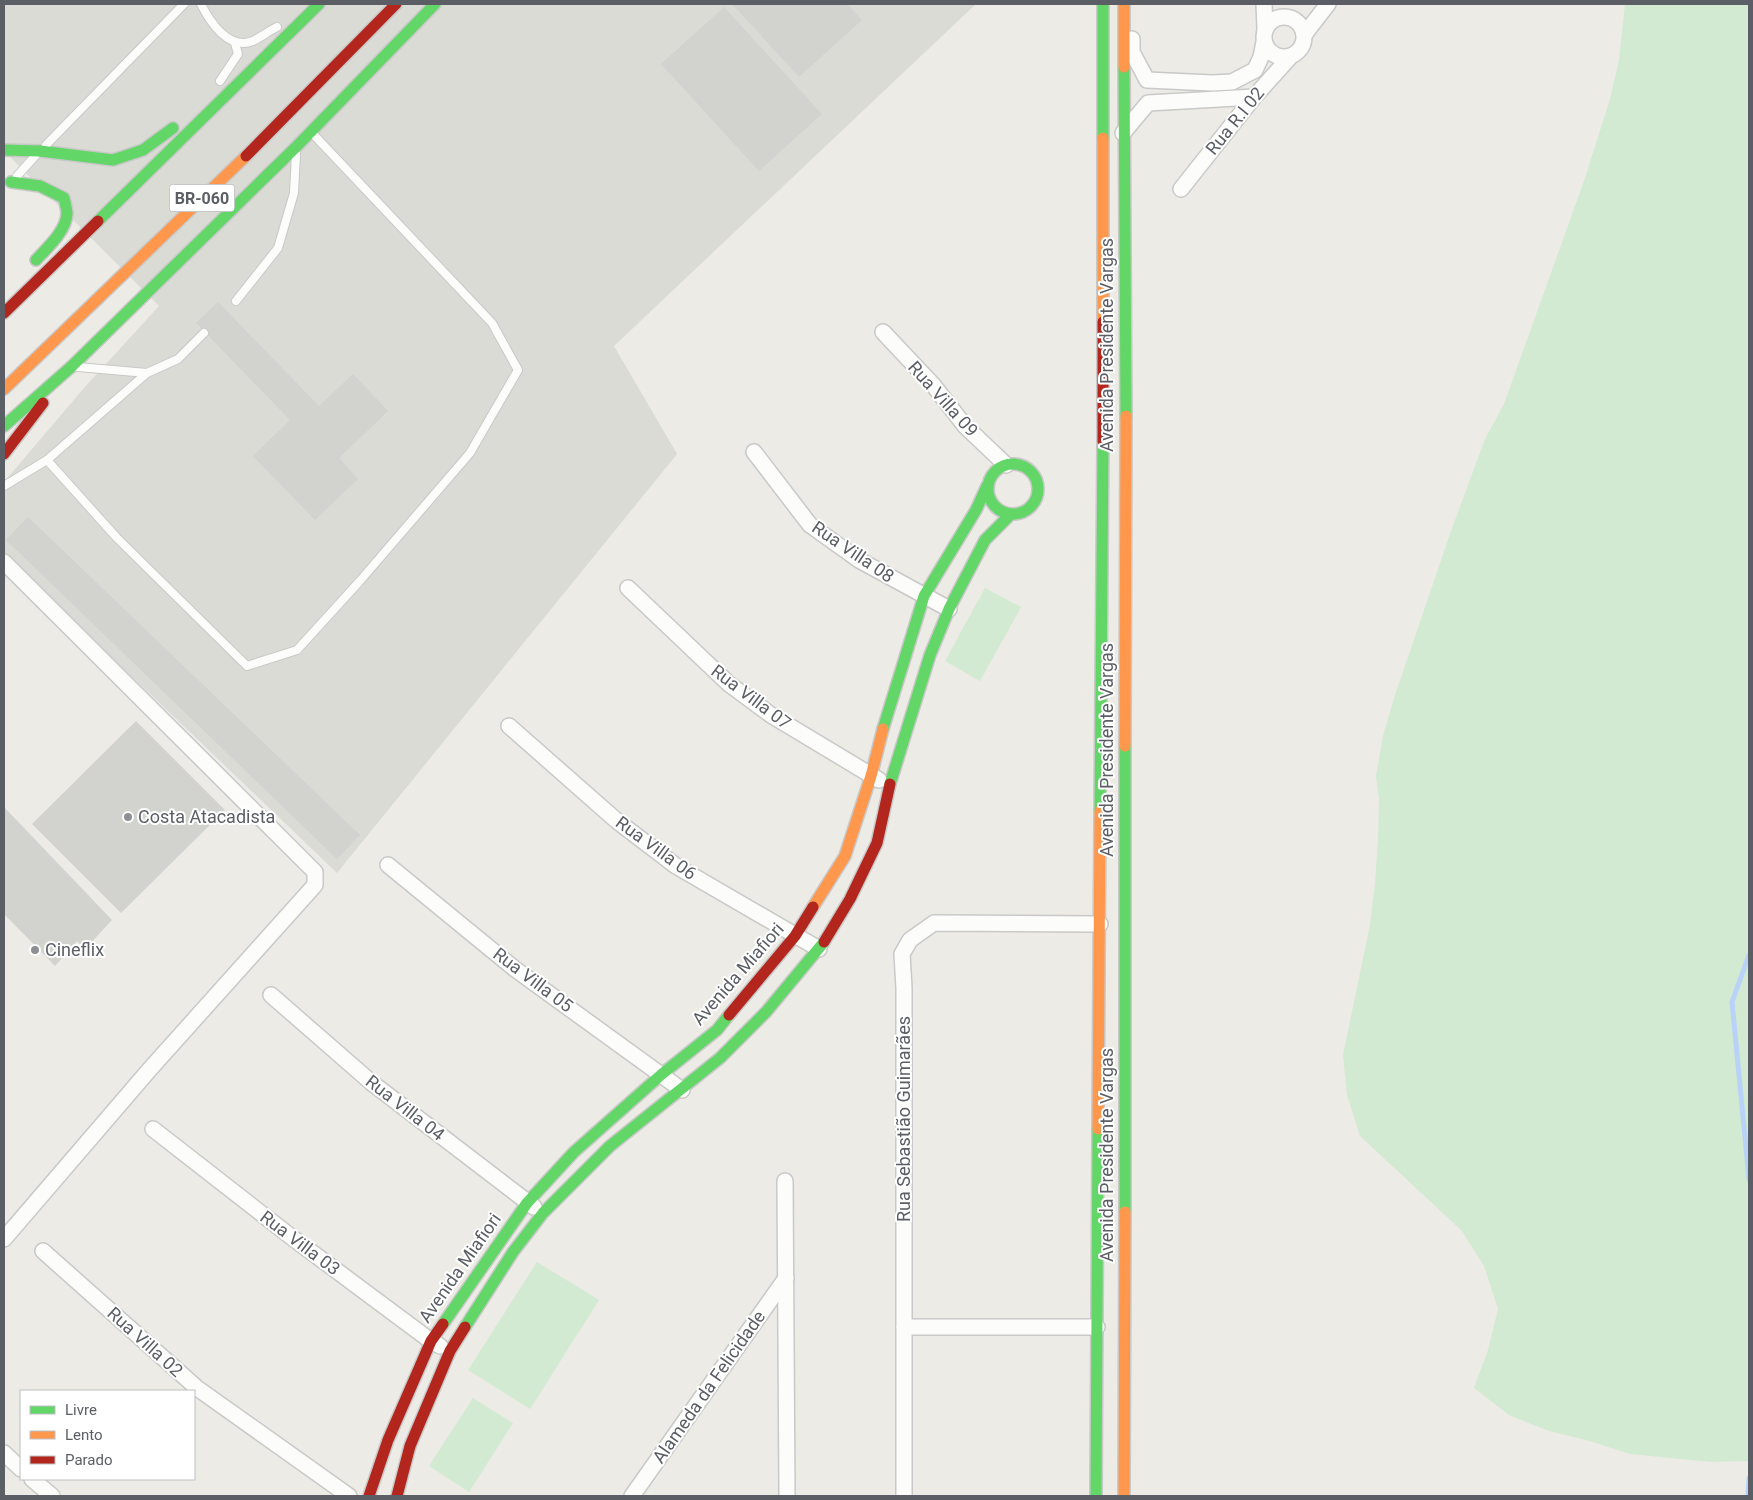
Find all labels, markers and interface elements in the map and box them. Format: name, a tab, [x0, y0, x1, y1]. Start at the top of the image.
street label: Rua R.I 02	[1201, 83, 1268, 159]
road number: BR-060	[170, 184, 234, 212]
street label: Avenida Presidente Vargas	[1096, 238, 1117, 452]
street label: Rua Villa 09	[904, 357, 983, 441]
street label: Rua Villa 08	[808, 516, 898, 587]
street label: Avenida Presidente Vargas	[1096, 643, 1117, 857]
street label: Rua Villa 07	[707, 660, 795, 733]
place label: Costa Atacadista	[138, 806, 275, 827]
marker: Costa Atacadista	[122, 811, 134, 823]
street label: Rua Villa 06	[612, 811, 701, 884]
street label: Avenida Miafiori	[687, 918, 788, 1029]
place label: Cineflix	[45, 939, 104, 960]
street label: Rua Villa 05	[489, 943, 577, 1016]
marker: Cineflix	[29, 944, 41, 956]
street label: Rua Sebastião Guimarães	[893, 1016, 914, 1222]
street label: Avenida Presidente Vargas	[1096, 1048, 1117, 1262]
street label: Rua Villa 04	[362, 1070, 449, 1145]
street label: Rua Villa 03	[256, 1206, 344, 1279]
street label: Avenida Miafiori	[414, 1209, 505, 1326]
street label: Rua Villa 02	[103, 1302, 187, 1381]
street label: Alameda da Felicidade	[648, 1306, 769, 1467]
legend	[20, 1390, 195, 1480]
text: Livre	[65, 1401, 97, 1419]
text: Lento	[65, 1426, 103, 1444]
text: Parado	[65, 1451, 113, 1469]

